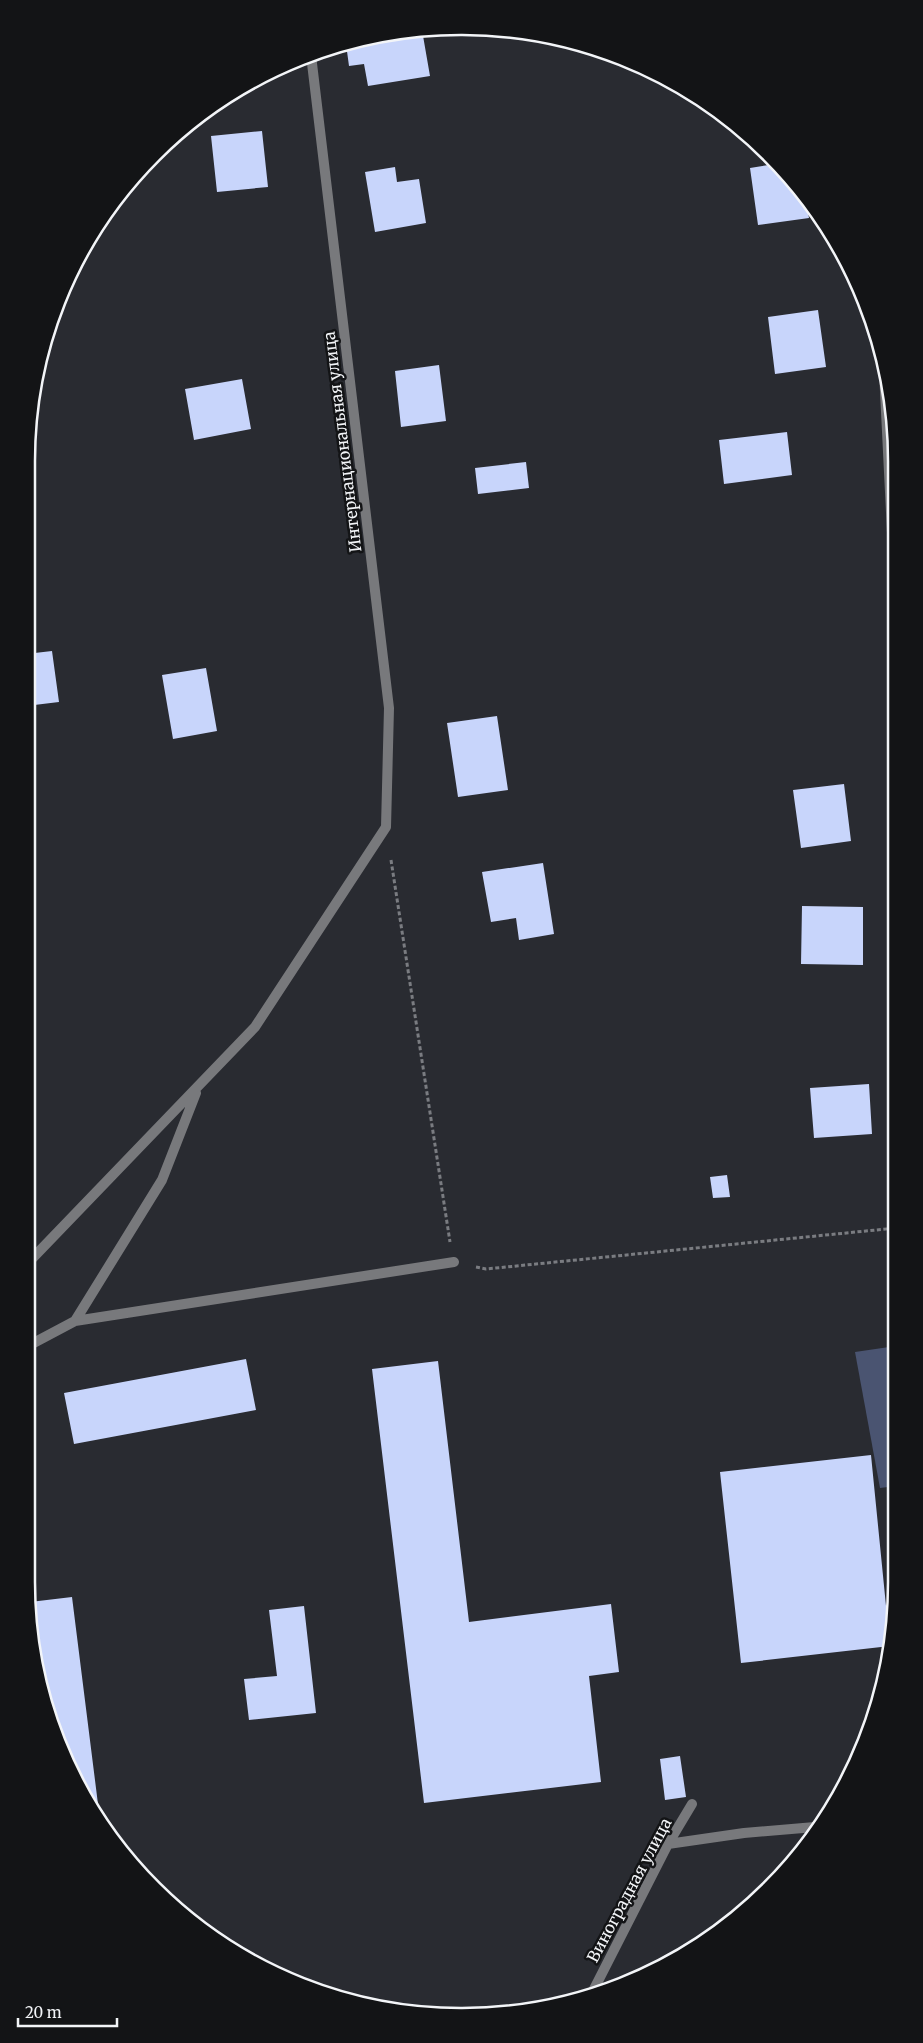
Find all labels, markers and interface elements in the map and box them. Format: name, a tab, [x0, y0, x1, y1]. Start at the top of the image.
street label: Интернациональная улица	[318, 330, 365, 553]
street label: Виноградная улица	[582, 1814, 676, 1966]
scale bar	[18, 1996, 116, 2028]
text: 20 m	[25, 2003, 62, 2022]

